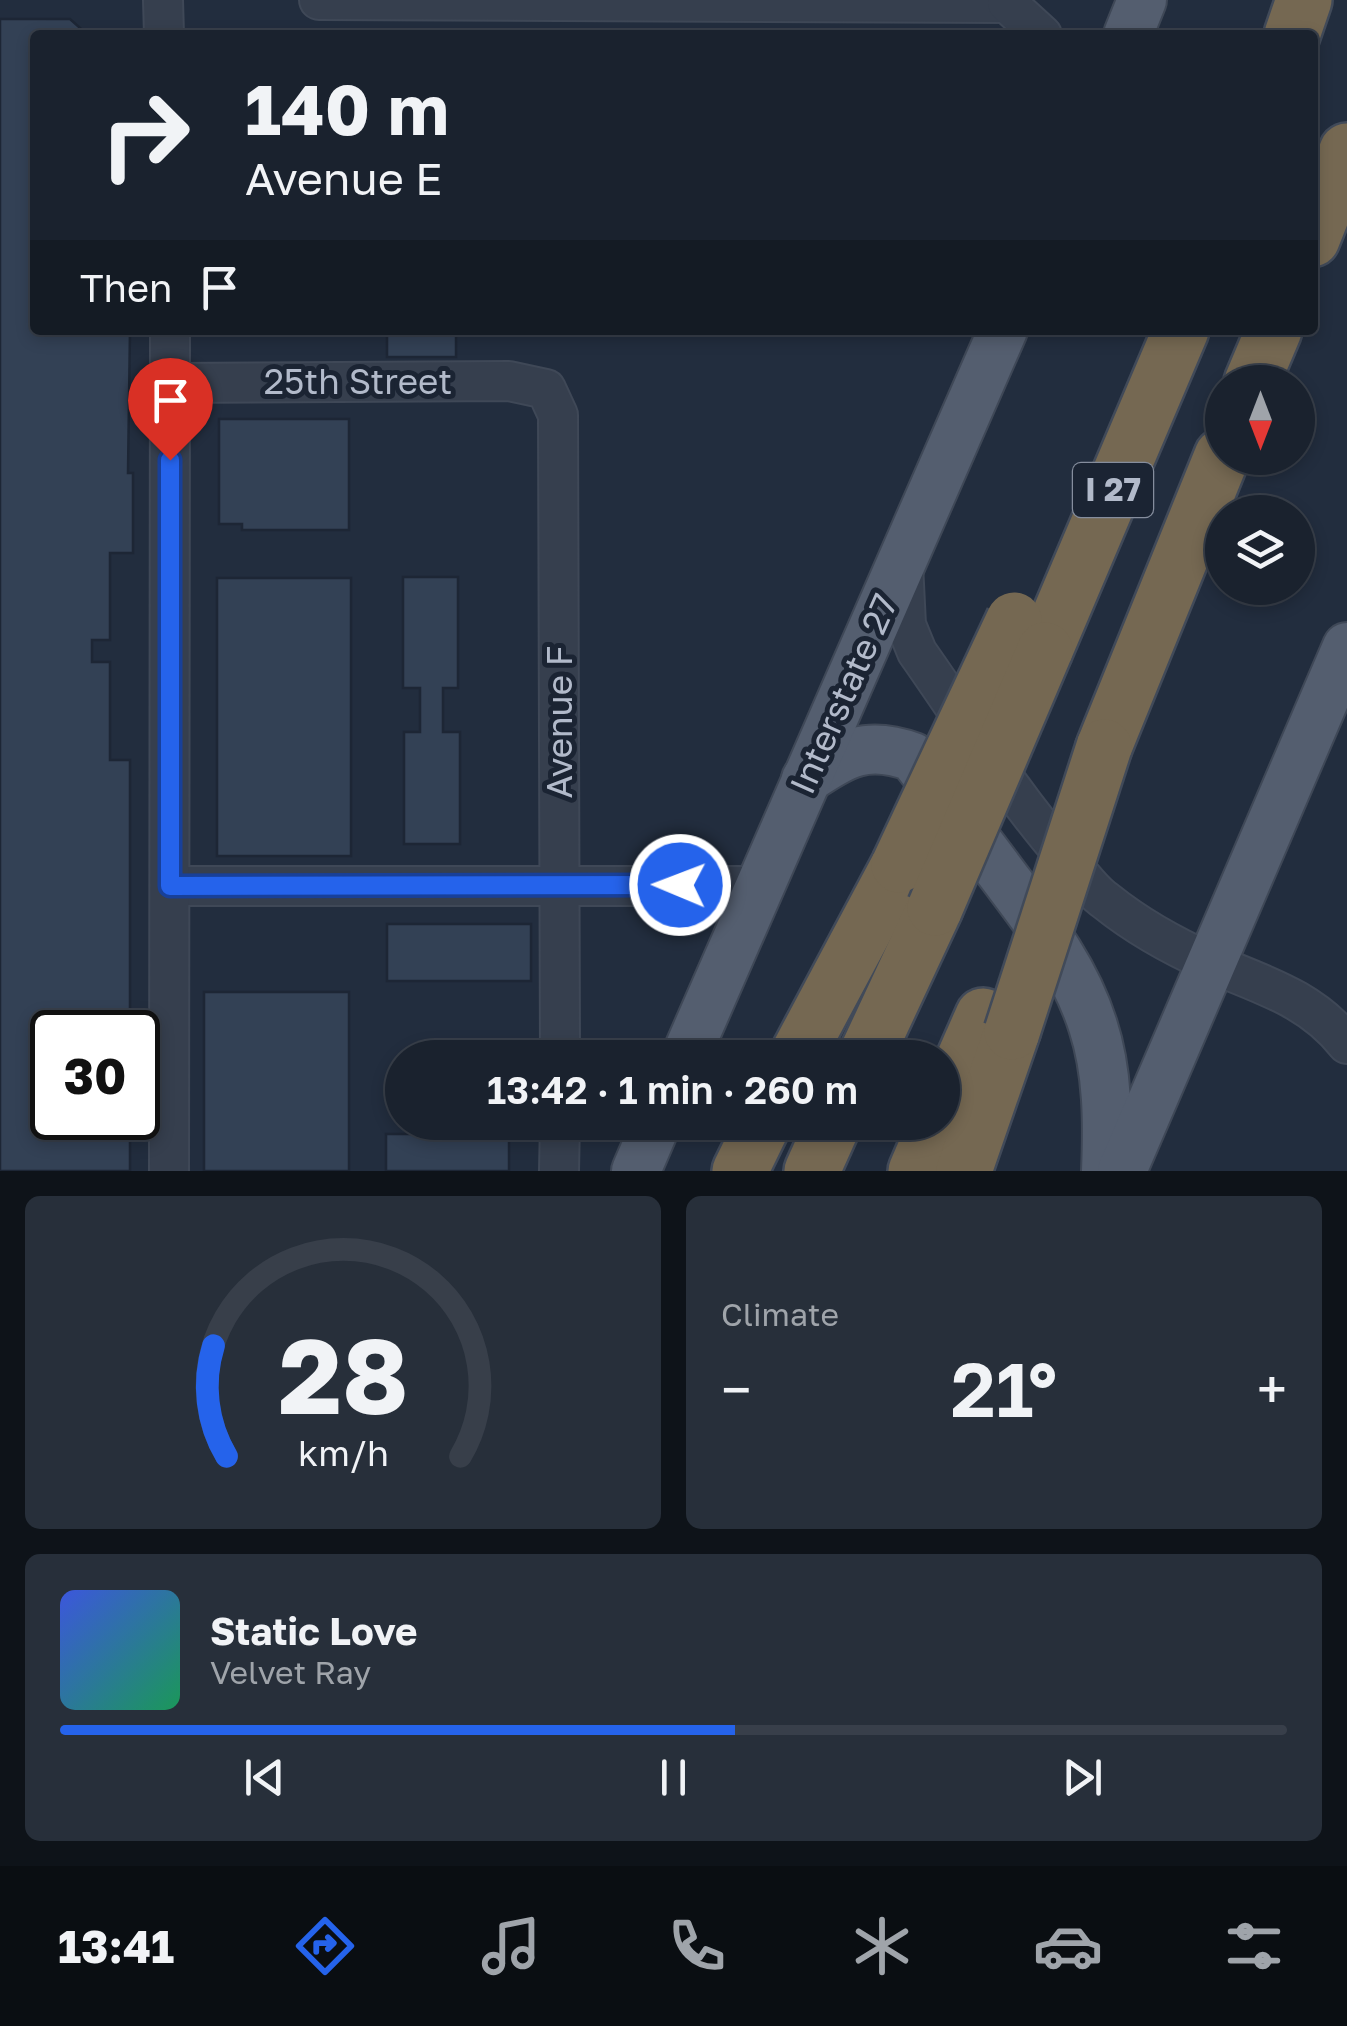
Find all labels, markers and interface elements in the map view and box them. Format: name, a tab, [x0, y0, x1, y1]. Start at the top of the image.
text: 140 m	[245, 66, 449, 150]
icon: right	[80, 70, 210, 200]
text: Avenue E	[245, 151, 443, 205]
icon: arrive	[192, 260, 247, 315]
text: Then	[80, 265, 172, 310]
pin	[128, 358, 213, 461]
street label: 25th Street	[264, 360, 452, 402]
north arrow	[1205, 365, 1315, 475]
map controls	[1205, 365, 1315, 605]
icon: arrive	[143, 373, 198, 428]
road number: I 27	[1073, 463, 1153, 517]
button: layers	[1205, 495, 1315, 605]
street label: Interstate 27	[780, 587, 906, 800]
street label: Avenue F	[538, 645, 580, 799]
position arrow	[628, 833, 732, 937]
speed limit sign: 30	[30, 1010, 160, 1140]
text: 13:42 · 1 min · 260 m	[487, 1067, 858, 1112]
text: Climate	[721, 1295, 839, 1333]
text: 28	[278, 1312, 408, 1437]
text: 21°	[951, 1343, 1057, 1434]
text: −	[721, 1356, 751, 1422]
text: +	[1257, 1356, 1287, 1422]
text: km/h	[298, 1431, 388, 1474]
text: Static Love	[210, 1608, 417, 1653]
text: Velvet Ray	[210, 1653, 371, 1691]
icon: previous	[237, 1750, 292, 1805]
icon: pause	[646, 1750, 701, 1805]
icon: next	[1055, 1750, 1110, 1805]
icon: directions	[290, 1911, 360, 1981]
icon: music	[476, 1911, 546, 1981]
icon: phone	[662, 1911, 732, 1981]
icon: climate	[847, 1911, 917, 1981]
icon: car	[1033, 1911, 1103, 1981]
icon: filters	[1219, 1911, 1289, 1981]
text: 13:41	[58, 1919, 174, 1973]

